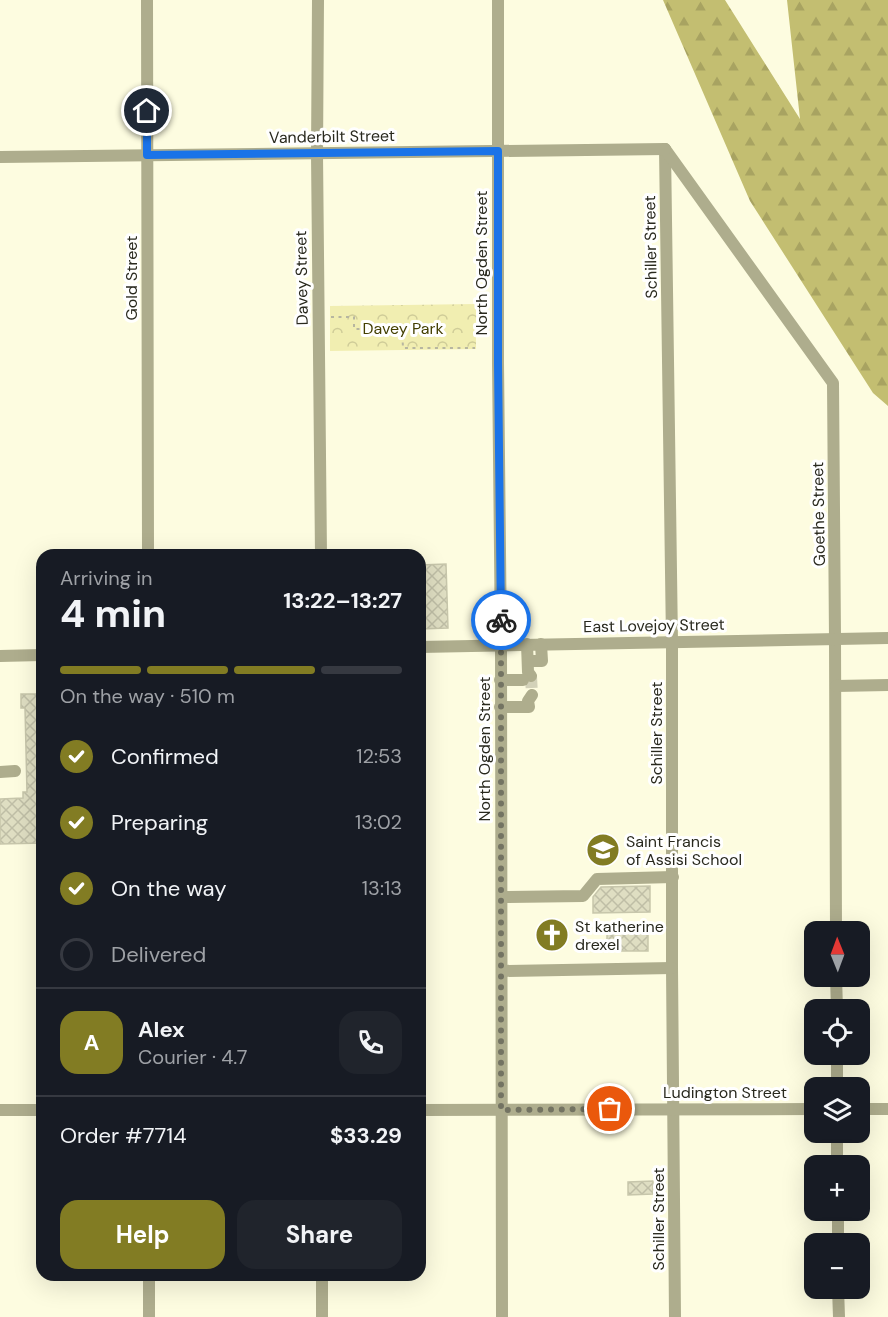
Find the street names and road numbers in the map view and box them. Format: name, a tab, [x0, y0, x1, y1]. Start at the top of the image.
street label: Vanderbilt Street	[269, 125, 395, 148]
street label: North Ogden Street	[471, 190, 492, 336]
street label: Schiller Street	[639, 195, 662, 299]
street label: Davey Street	[290, 230, 313, 326]
street label: Gold Street	[121, 236, 142, 320]
street label: Goethe Street	[807, 462, 830, 566]
street label: East Lovejoy Street	[583, 614, 725, 637]
street label: North Ogden Street	[474, 676, 495, 822]
street label: Schiller Street	[646, 681, 667, 785]
street label: Ludington Street	[663, 1082, 787, 1103]
street label: Schiller Street	[648, 1167, 669, 1271]

